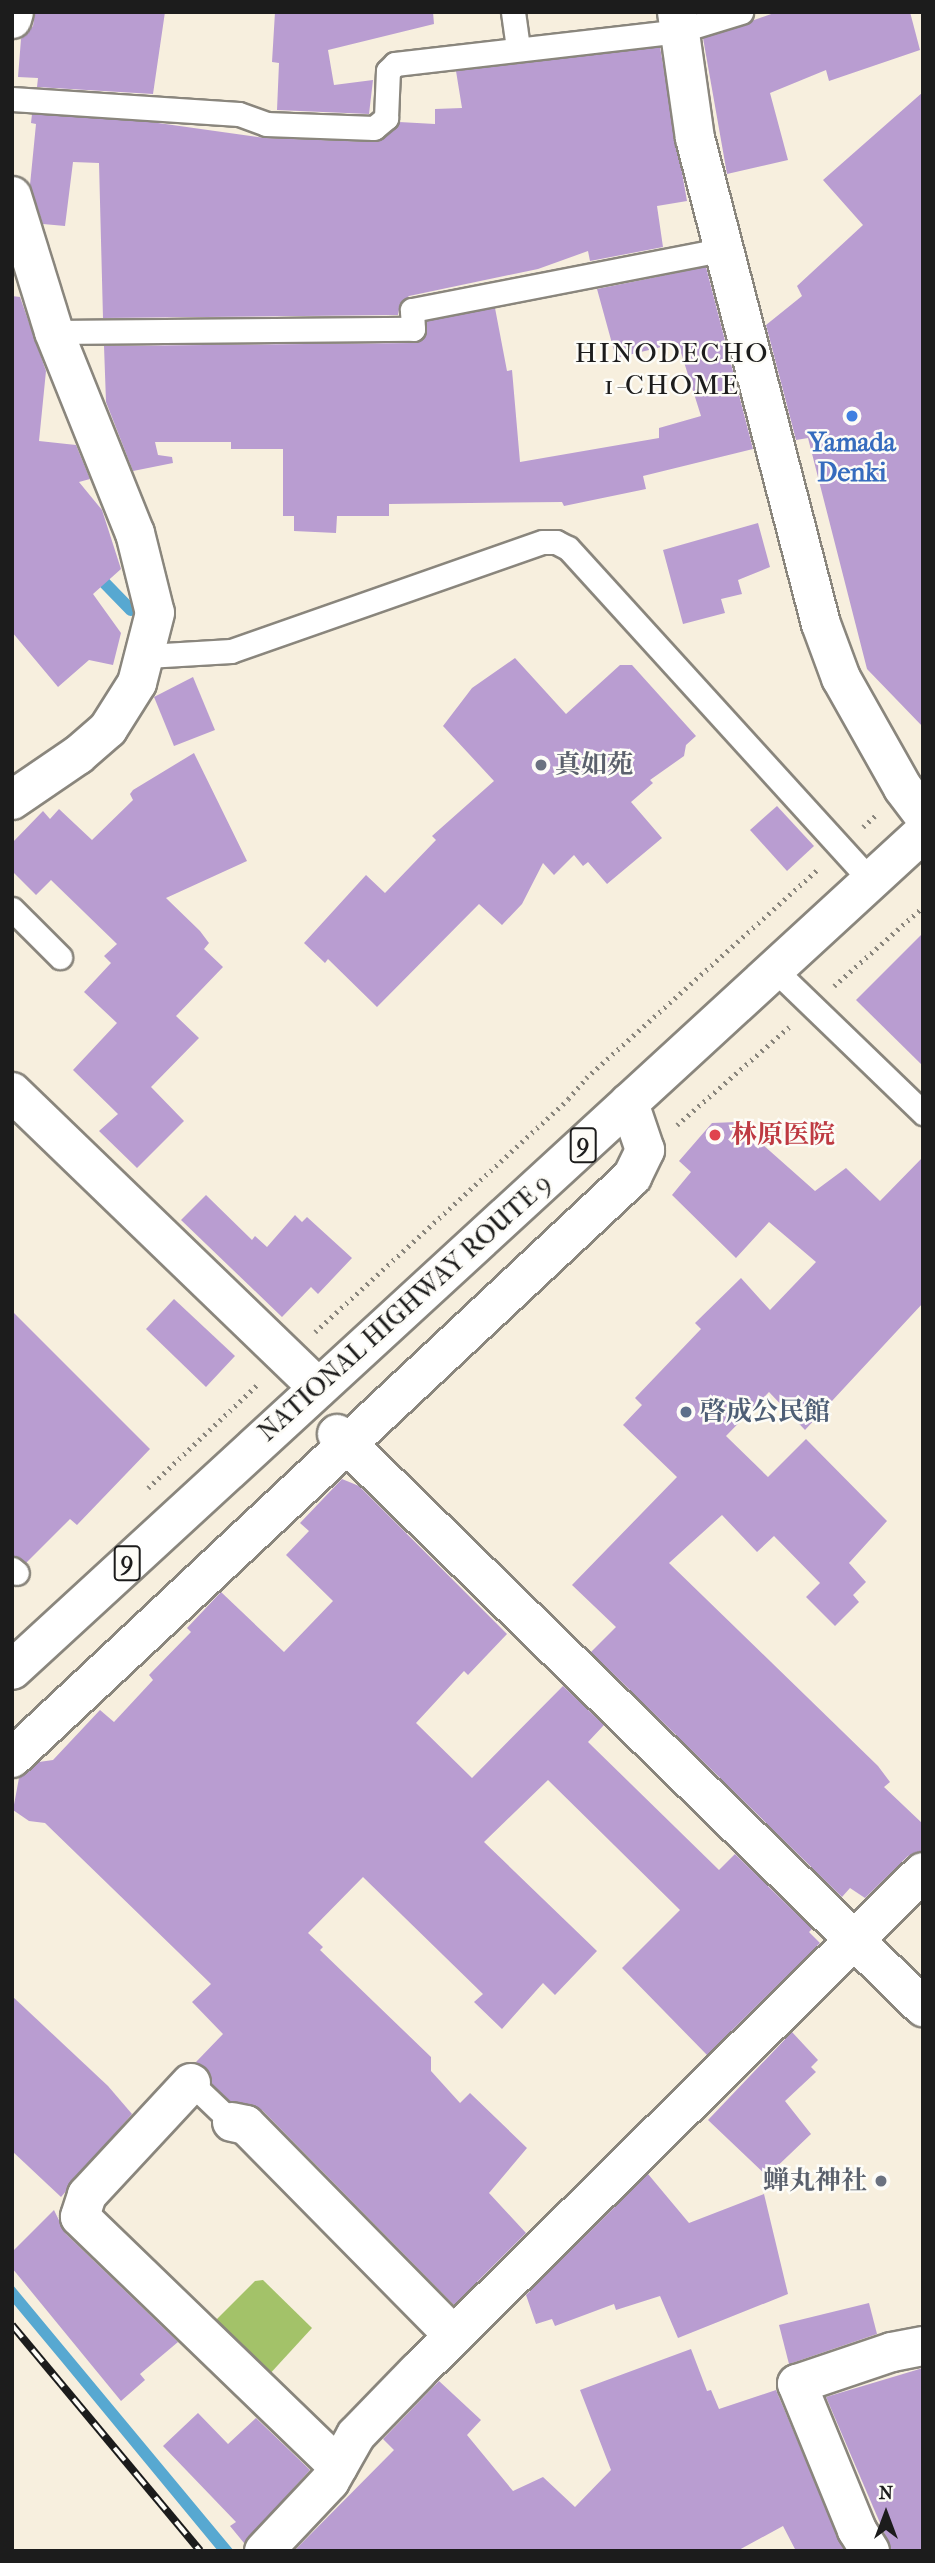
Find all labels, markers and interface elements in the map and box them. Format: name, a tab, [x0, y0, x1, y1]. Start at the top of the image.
district label: HINODECHO 1-CHOME	[576, 336, 768, 402]
marker: Yamada Denki	[844, 408, 860, 424]
place label: Yamada Denki	[808, 427, 896, 488]
place label: 真如苑	[555, 749, 633, 781]
marker: 真如苑	[533, 757, 549, 773]
place label: 林原医院	[731, 1119, 835, 1151]
road number: 9	[569, 1125, 597, 1166]
marker: 林原医院	[705, 1125, 725, 1145]
street label: NATIONAL HIGHWAY ROUTE 9	[252, 1168, 558, 1448]
place label: 啓成公民館	[700, 1396, 830, 1428]
marker: 啓成公民館	[678, 1404, 694, 1420]
road number: 9	[113, 1542, 141, 1583]
place label: 蝉丸神社	[763, 2165, 867, 2197]
marker: 蝉丸神社	[873, 2173, 889, 2189]
north arrow	[851, 2479, 921, 2549]
text: N	[879, 2482, 893, 2504]

